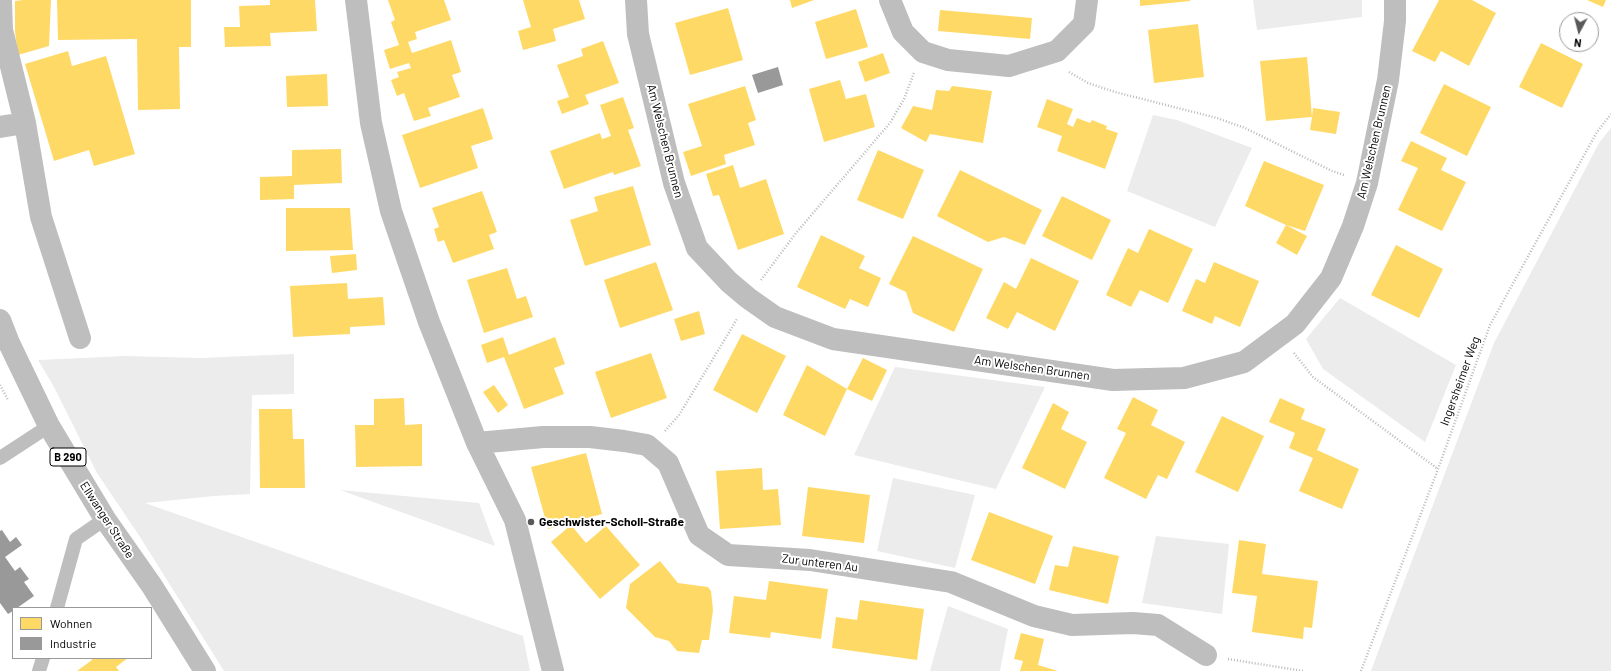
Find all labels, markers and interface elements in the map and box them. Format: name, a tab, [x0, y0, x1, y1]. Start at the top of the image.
north arrow	[1559, 12, 1599, 52]
text: N	[1573, 37, 1582, 50]
street label: Am Welschen Brunnen	[644, 83, 686, 199]
street label: Am Welschen Brunnen	[1354, 84, 1394, 200]
street label: Ingersheimer Weg	[1437, 334, 1483, 428]
street label: Am Welschen Brunnen	[973, 353, 1091, 383]
road number: B 290	[50, 448, 86, 466]
street label: Ellwanger Straße	[77, 479, 137, 561]
place label: Geschwister-Scholl-Straße	[539, 515, 684, 529]
marker: Geschwister-Scholl-Straße	[526, 517, 536, 527]
street label: Zur unteren Au	[781, 551, 859, 575]
legend	[12, 607, 152, 659]
text: Wohnen	[50, 616, 92, 630]
text: Industrie	[50, 636, 96, 650]

